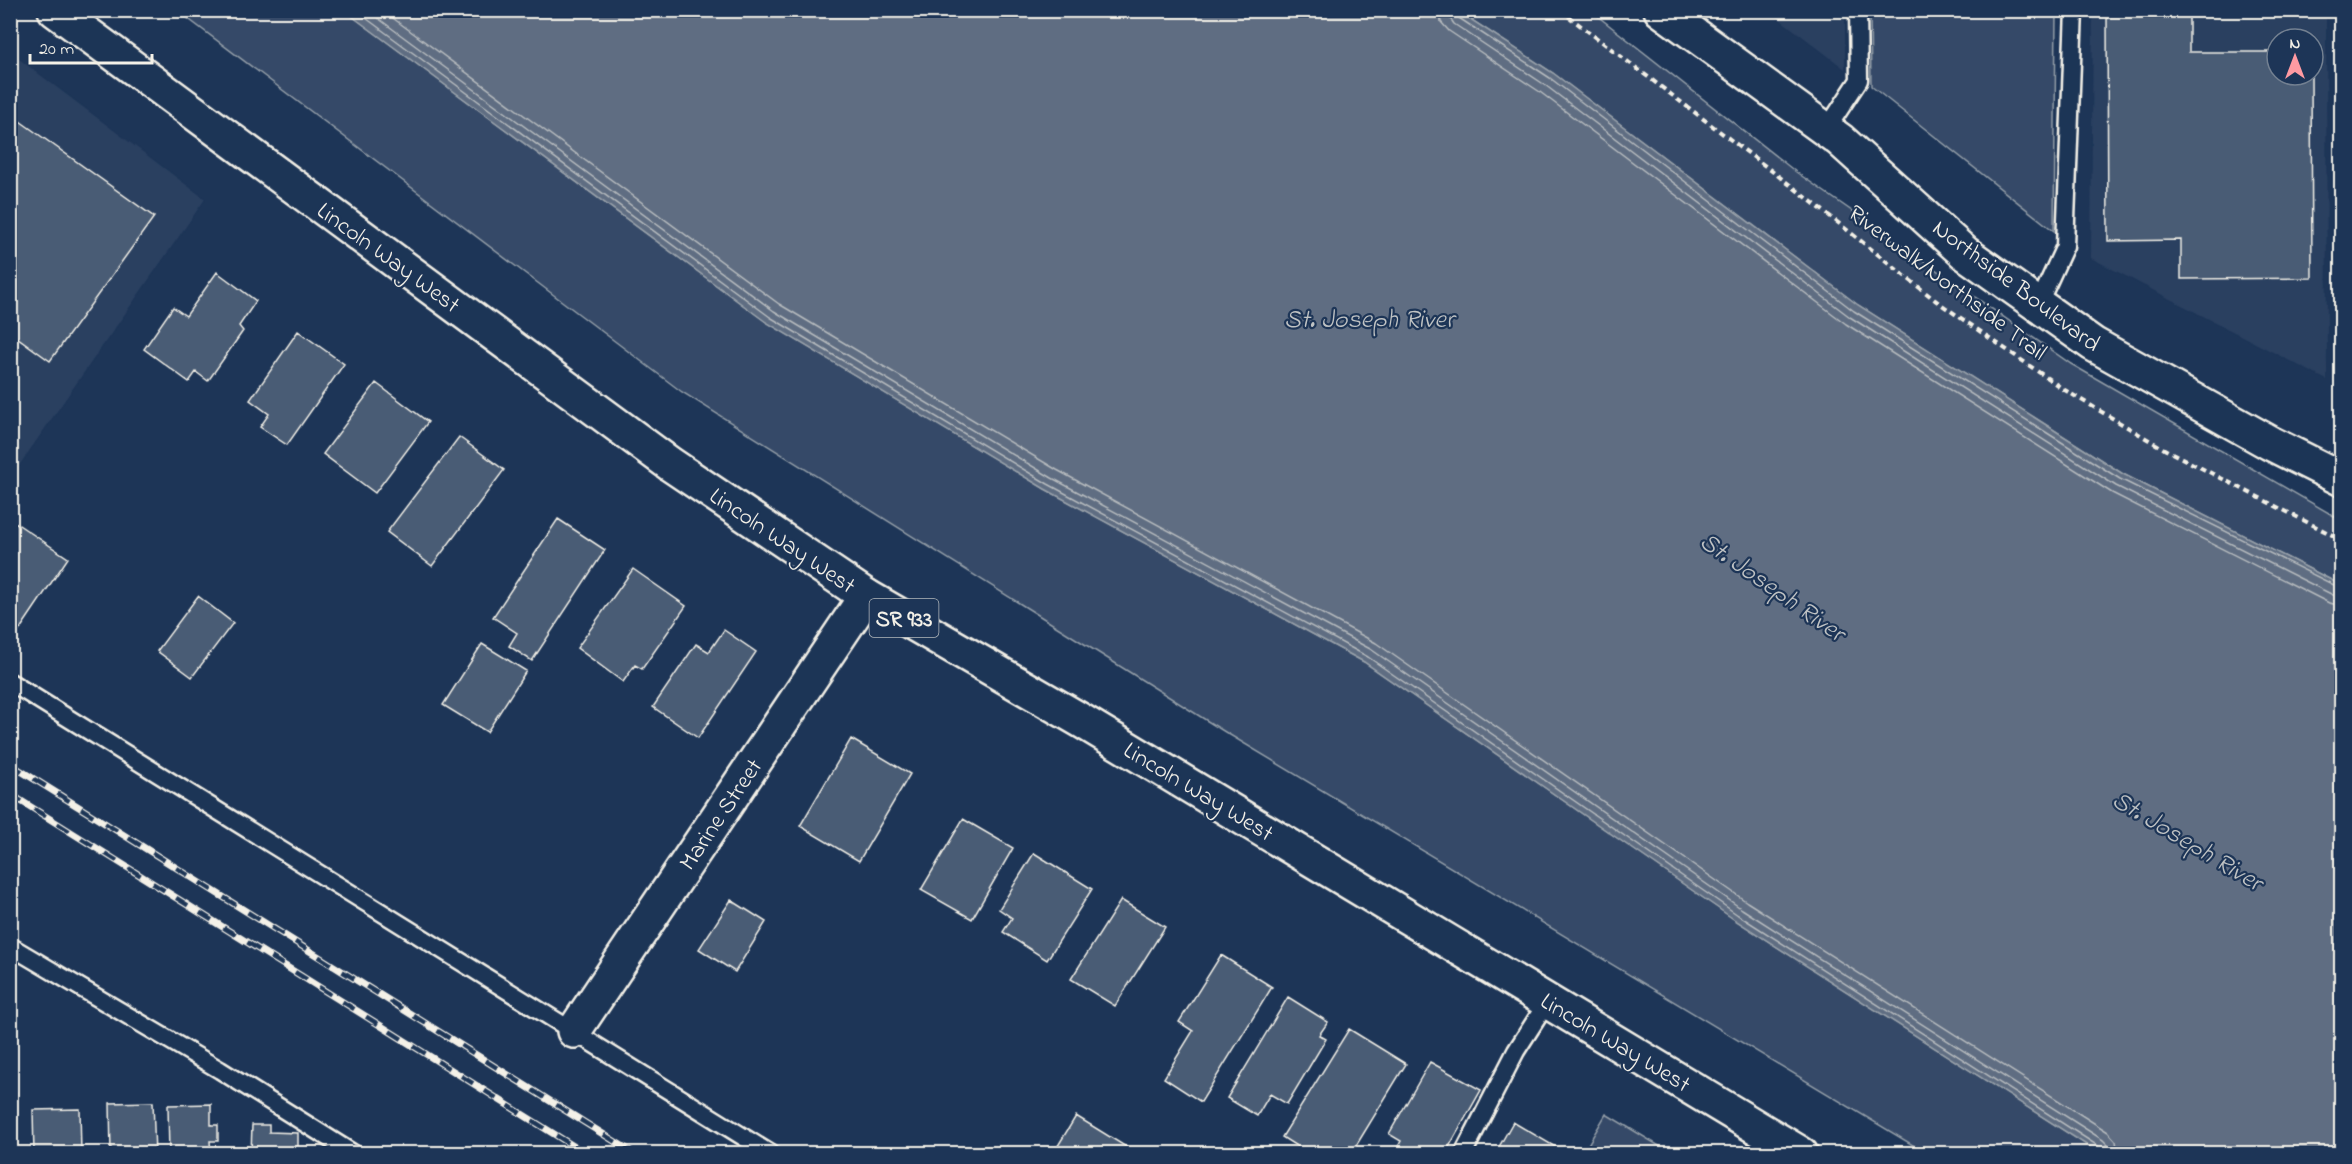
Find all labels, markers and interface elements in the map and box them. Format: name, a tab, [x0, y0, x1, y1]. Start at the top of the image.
scale bar	[30, 27, 152, 65]
north arrow	[2265, 27, 2325, 87]
text: N	[2290, 32, 2301, 56]
text: 20 m	[39, 37, 74, 63]
street label: Lincoln Way West	[308, 195, 467, 324]
street label: Riverwalk/Northside Trail	[1840, 197, 2053, 371]
street label: Northside Boulevard	[1924, 212, 2107, 362]
water label: St. Joseph River	[1284, 302, 1457, 340]
street label: Lincoln Way West	[701, 480, 862, 605]
water label: St. Joseph River	[1691, 524, 1854, 654]
road number: SR 933	[870, 599, 938, 637]
street label: Lincoln Way West	[1115, 734, 1280, 853]
street label: Marine Street	[672, 752, 772, 878]
water label: St. Joseph River	[2104, 782, 2272, 904]
street label: Lincoln Way West	[1532, 985, 1697, 1104]

